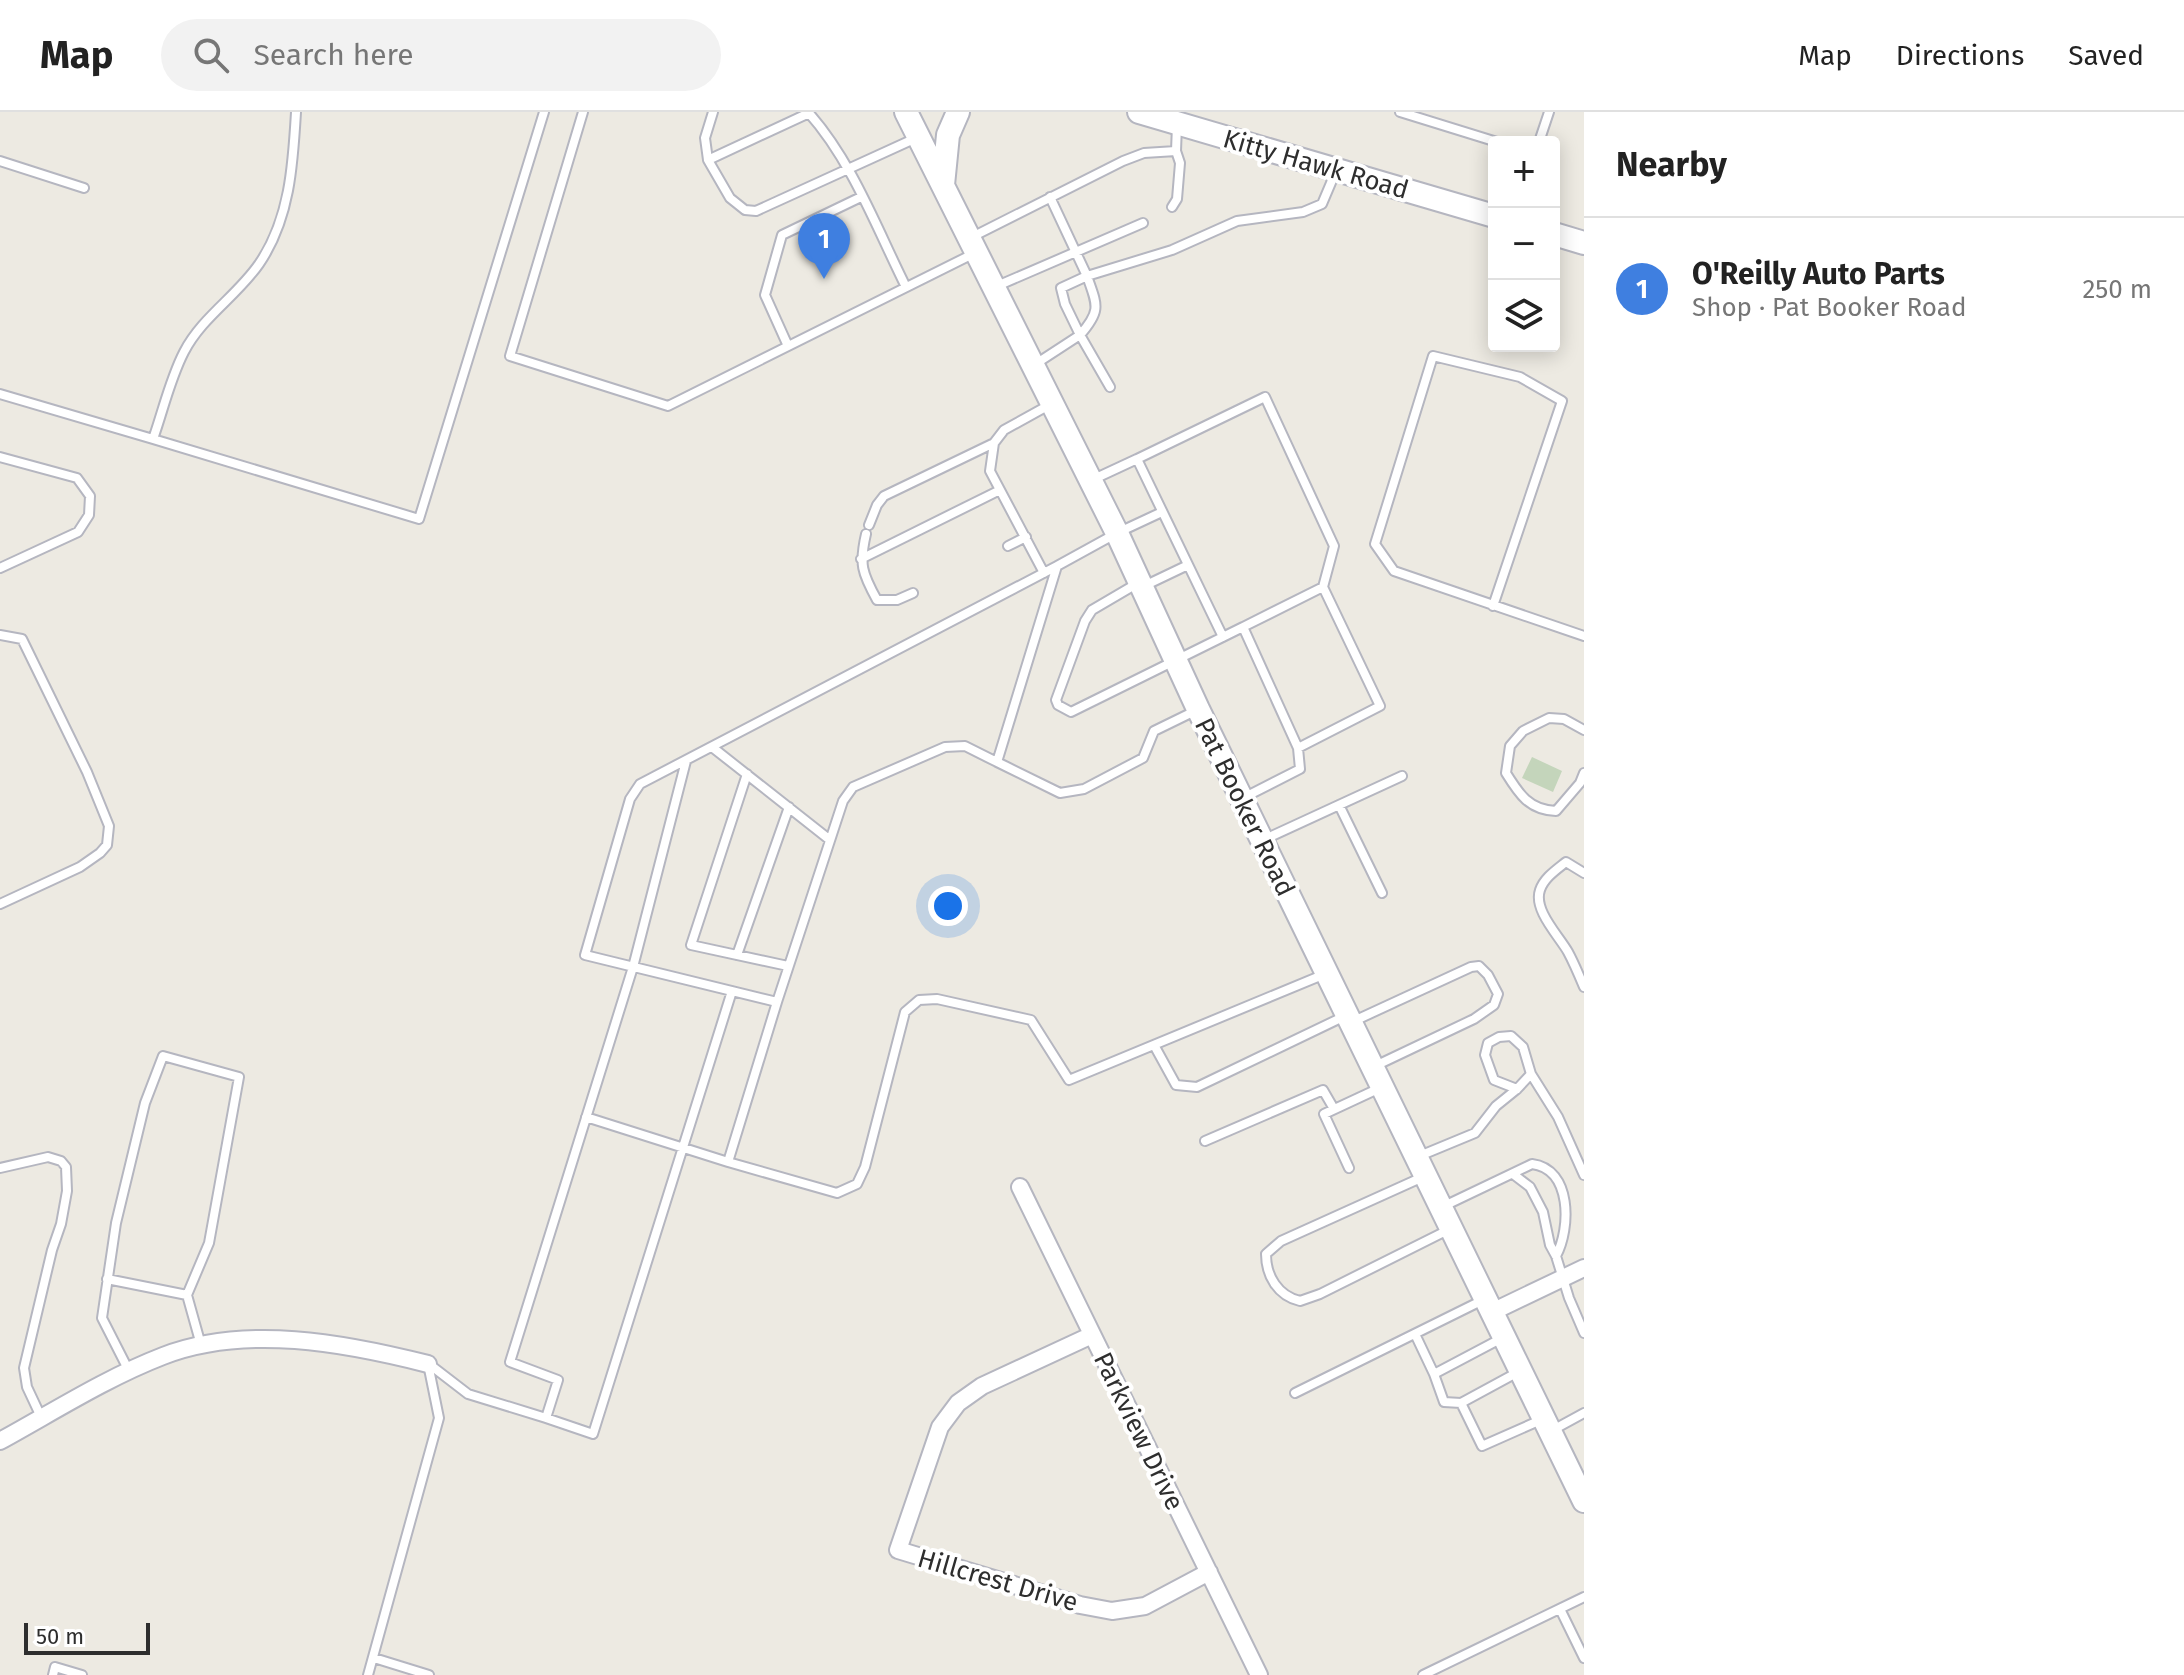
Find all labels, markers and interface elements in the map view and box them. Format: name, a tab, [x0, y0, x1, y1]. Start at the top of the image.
search box	[161, 19, 721, 91]
text: Map	[40, 32, 113, 78]
icon: search	[189, 33, 233, 77]
text: Search here	[253, 37, 414, 73]
text: Map	[1798, 39, 1852, 72]
text: Directions	[1896, 39, 2024, 72]
text: Saved	[2068, 39, 2144, 72]
street label: Kitty Hawk Road	[1220, 123, 1412, 206]
map controls	[1488, 136, 1560, 352]
button: +	[1488, 136, 1560, 208]
text: Nearby	[1616, 144, 1727, 185]
button: −	[1488, 208, 1560, 280]
pin: 1	[798, 213, 850, 279]
text: O'Reilly Auto Parts	[1692, 256, 1945, 292]
text: 1	[1636, 274, 1648, 305]
text: 250 m	[2082, 274, 2152, 305]
button: layers	[1488, 280, 1560, 352]
text: Shop · Pat Booker Road	[1692, 292, 1966, 323]
street label: Pat Booker Road	[1188, 713, 1301, 901]
your location	[928, 886, 968, 926]
street label: Parkview Drive	[1087, 1347, 1190, 1515]
street label: Hillcrest Drive	[914, 1543, 1082, 1618]
scale bar	[24, 1619, 150, 1655]
text: 50 m	[36, 1623, 84, 1650]

